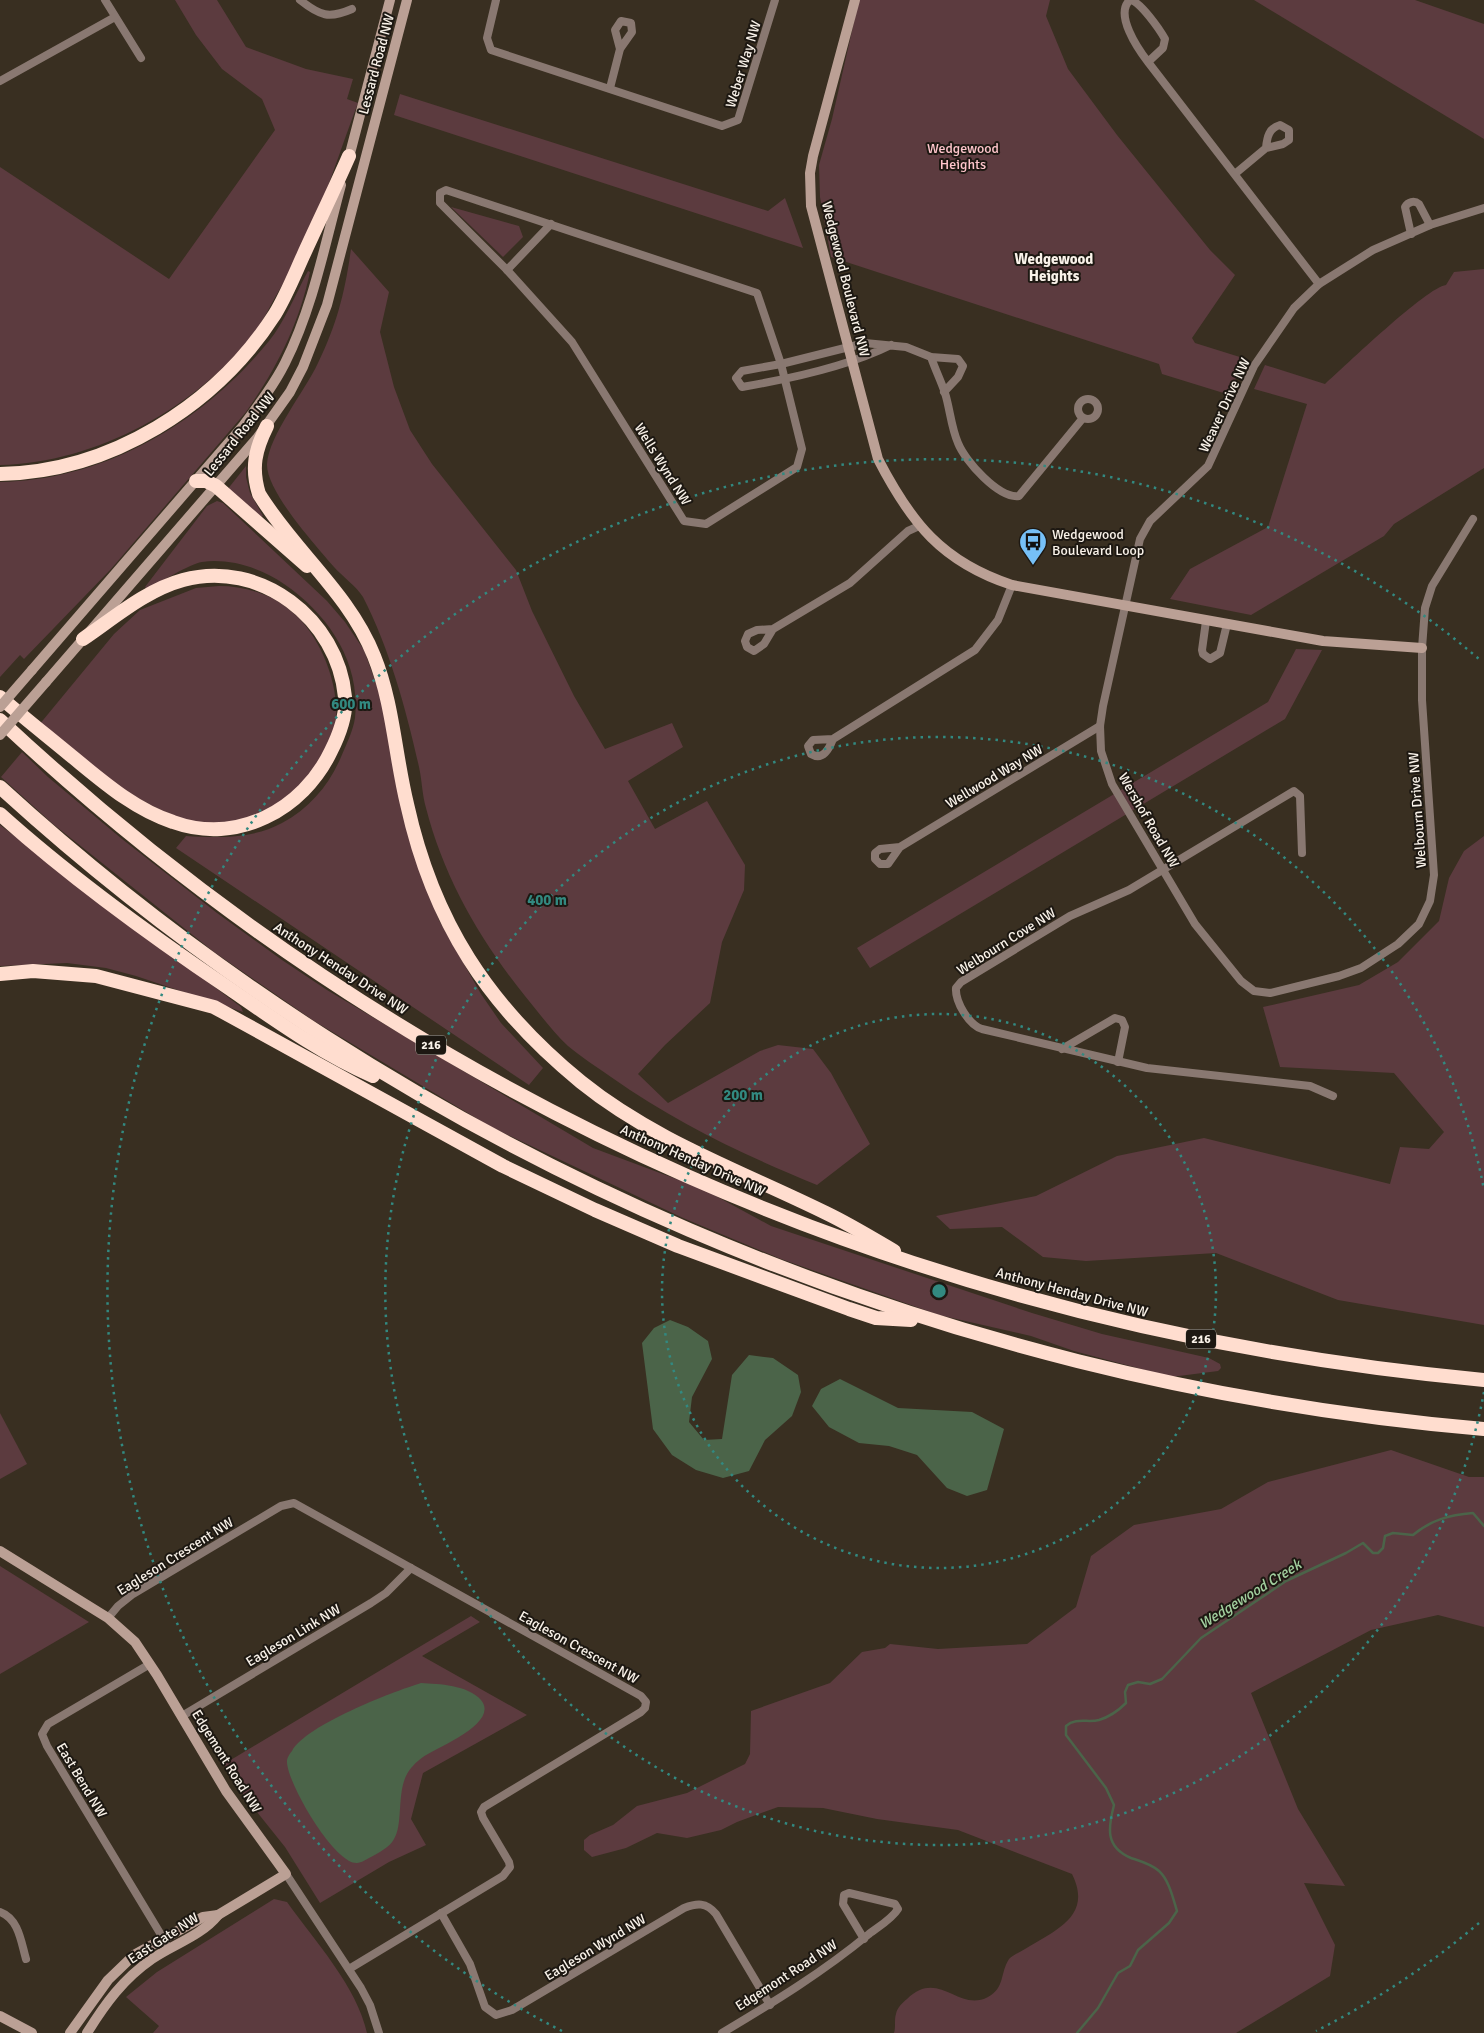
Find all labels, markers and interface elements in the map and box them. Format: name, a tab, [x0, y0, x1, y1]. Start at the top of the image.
street label: Lessard Road NW	[355, 12, 398, 116]
street label: Weber Way NW	[722, 18, 765, 110]
park label: Wedgewood Heights	[927, 140, 999, 173]
street label: Wedgewood Boulevard NW	[818, 200, 873, 359]
district label: Wedgewood Heights	[1015, 250, 1093, 285]
street label: Weaver Drive NW	[1195, 355, 1254, 455]
street label: Lessard Road NW	[200, 389, 279, 480]
street label: Wells Wynd NW	[631, 420, 695, 509]
place label: Wedgewood Boulevard Loop	[1052, 526, 1144, 559]
bus stop icon: Wedgewood Boulevard Loop	[1018, 527, 1048, 566]
text: 600 m	[331, 695, 371, 713]
street label: Wellwood Way NW	[942, 741, 1046, 812]
street label: Welbourn Drive NW	[1405, 751, 1430, 869]
street label: Wershof Road NW	[1115, 770, 1183, 871]
text: 400 m	[527, 891, 567, 909]
street label: Welbourn Cove NW	[953, 904, 1059, 979]
street label: Anthony Henday Drive NW	[270, 919, 411, 1018]
road number: 216	[416, 1036, 446, 1054]
text: 200 m	[723, 1086, 763, 1104]
street label: Anthony Henday Drive NW	[618, 1121, 768, 1200]
street label: Anthony Henday Drive NW	[994, 1264, 1150, 1321]
centre of rings	[930, 1282, 948, 1300]
road number: 216	[1186, 1330, 1216, 1348]
street label: Eagleson Crescent NW	[114, 1514, 237, 1599]
water label: Wedgewood Creek	[1196, 1555, 1306, 1633]
street label: Eagleson Link NW	[243, 1600, 344, 1670]
street label: Eagleson Crescent NW	[516, 1607, 642, 1687]
street label: Edgemont Road NW	[188, 1707, 265, 1816]
street label: East Bend NW	[53, 1740, 111, 1821]
street label: East Gate NW	[125, 1909, 202, 1968]
street label: Eagleson Wynd NW	[541, 1910, 649, 1984]
street label: Edgemont Road NW	[732, 1936, 841, 2015]

